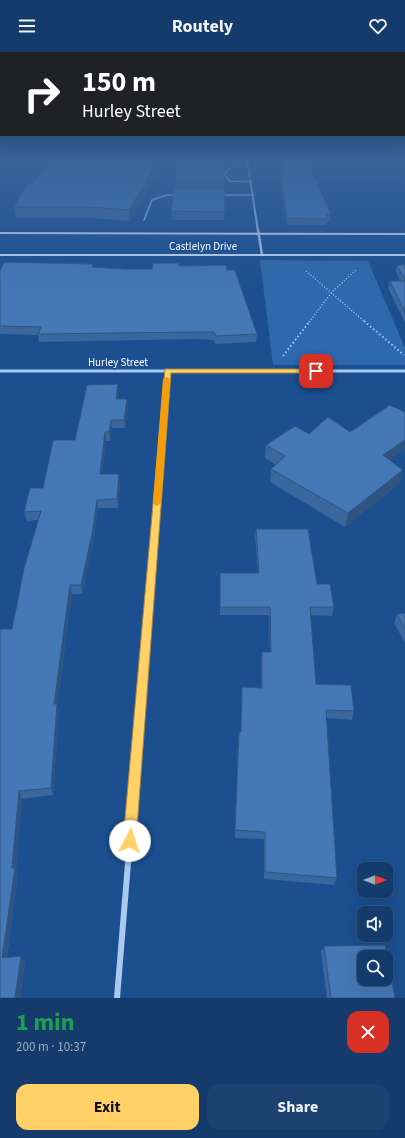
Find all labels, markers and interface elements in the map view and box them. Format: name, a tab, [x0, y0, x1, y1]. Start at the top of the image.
text: Routely	[172, 14, 233, 39]
icon: menu	[16, 15, 38, 37]
icon: heart	[367, 15, 389, 37]
text: 150 m	[82, 62, 156, 102]
icon: right	[16, 68, 68, 120]
text: Hurley Street	[82, 99, 181, 124]
street label: Castlelyn Drive	[169, 239, 238, 254]
pin	[299, 354, 333, 388]
street label: Hurley Street	[88, 355, 148, 370]
icon: arrive	[305, 360, 327, 382]
position arrow	[109, 820, 151, 862]
north arrow	[357, 862, 393, 898]
map controls	[357, 862, 393, 986]
button: sound	[357, 906, 393, 942]
button: search	[357, 950, 393, 986]
text: 1 min	[16, 1005, 74, 1040]
button: close	[347, 1011, 389, 1053]
text: 200 m · 10:37	[16, 1038, 86, 1056]
button: Exit	[16, 1084, 199, 1130]
button: Share	[207, 1084, 389, 1130]

